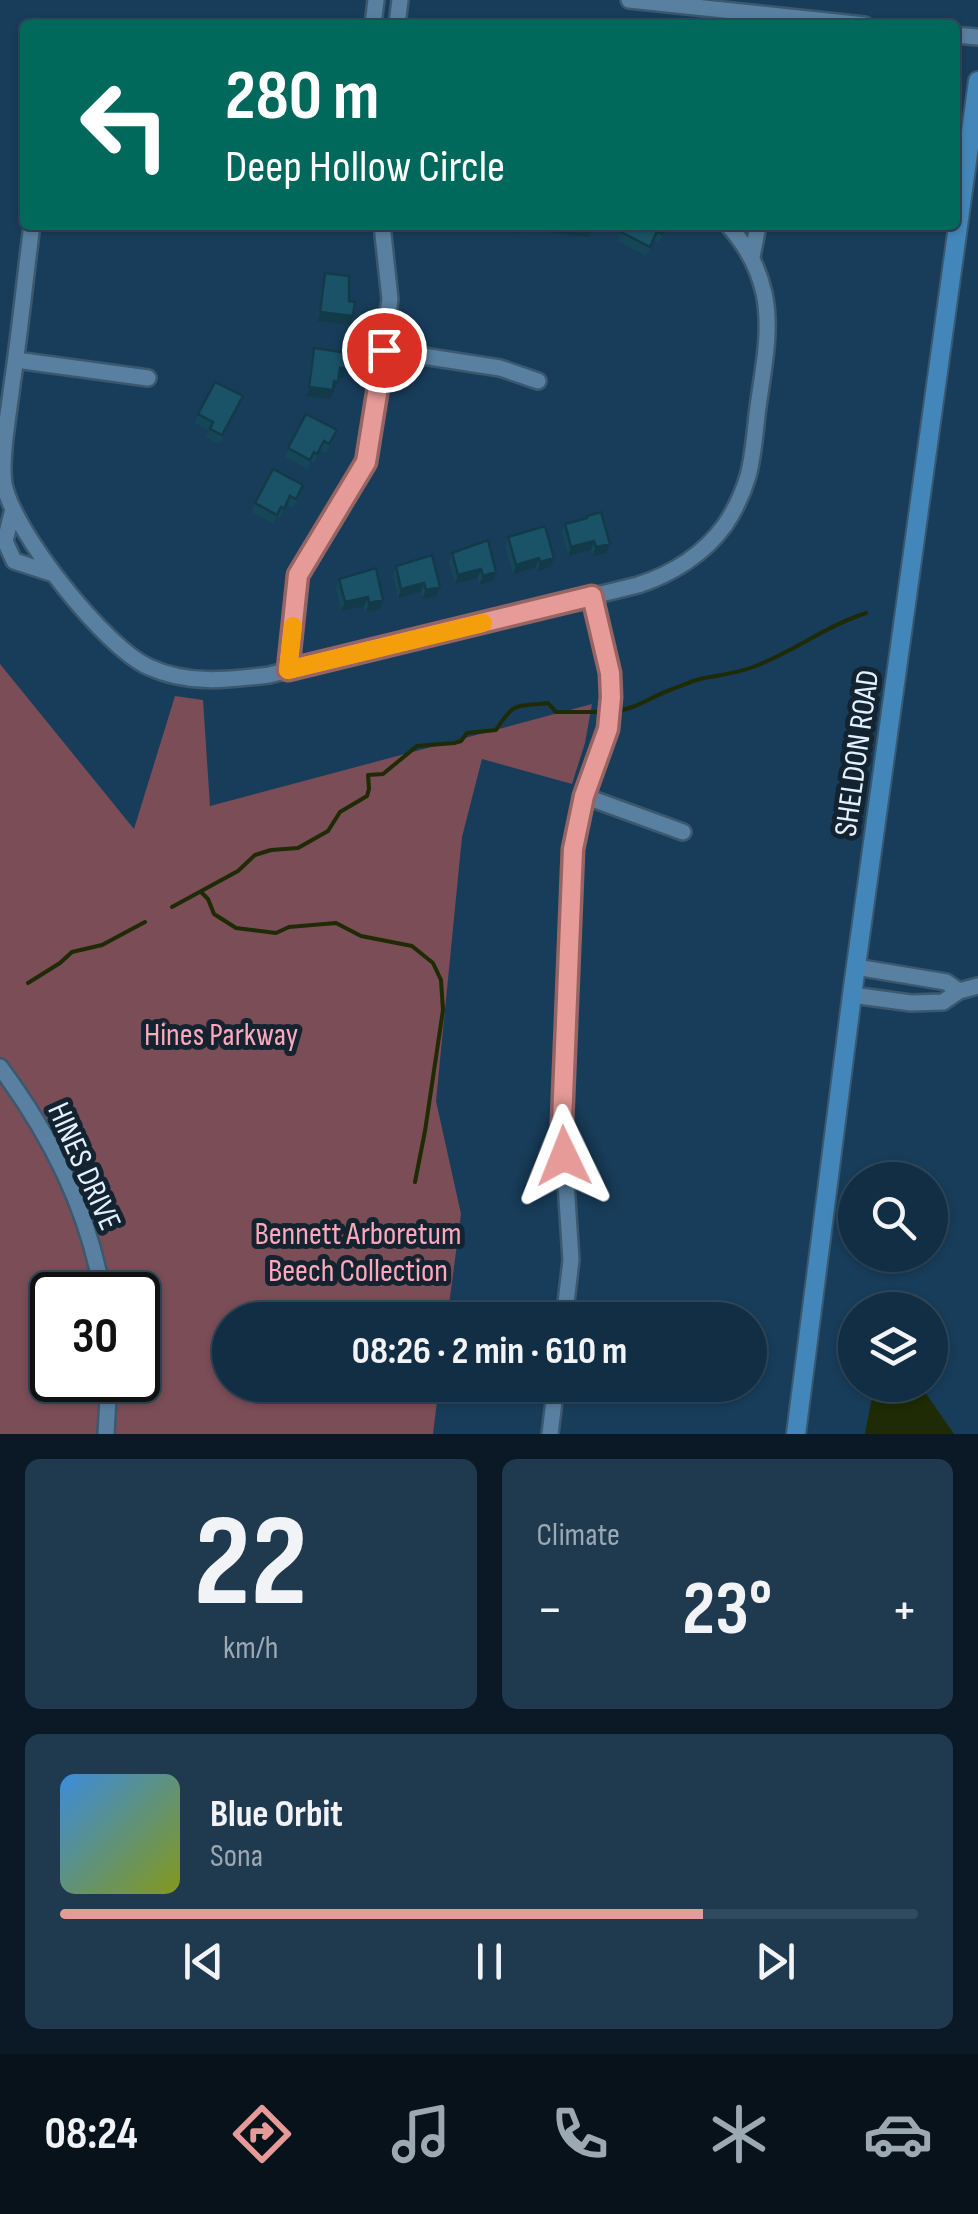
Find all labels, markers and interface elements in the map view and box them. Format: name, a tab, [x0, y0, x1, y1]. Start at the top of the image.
text: 280 m	[225, 55, 379, 139]
icon: left	[60, 60, 190, 190]
text: Deep Hollow Circle	[225, 140, 505, 195]
pin	[342, 308, 427, 393]
icon: arrive	[357, 323, 412, 378]
street label: SHELDON ROAD	[827, 668, 888, 839]
park label: Hines Parkway	[144, 1016, 298, 1055]
street label: HINES DRIVE	[38, 1097, 129, 1236]
position arrow	[512, 1104, 616, 1208]
map controls	[838, 1162, 948, 1402]
button: search	[838, 1162, 948, 1272]
park label: Bennett Arboretum Beech Collection	[254, 1215, 462, 1291]
speed limit sign: 30	[30, 1272, 160, 1402]
button: layers	[838, 1292, 948, 1402]
text: 08:26 · 2 min · 610 m	[352, 1329, 627, 1374]
text: 22	[194, 1486, 308, 1642]
text: Climate	[537, 1516, 620, 1555]
text: 23°	[682, 1565, 772, 1656]
text: −	[537, 1577, 563, 1644]
text: +	[891, 1577, 918, 1644]
text: km/h	[223, 1629, 278, 1668]
text: Blue Orbit	[210, 1792, 343, 1837]
text: Sona	[210, 1837, 263, 1876]
icon: previous	[176, 1934, 231, 1989]
icon: pause	[462, 1934, 517, 1989]
icon: next	[748, 1934, 803, 1989]
icon: directions	[227, 2099, 297, 2169]
icon: music	[386, 2099, 456, 2169]
icon: phone	[545, 2099, 615, 2169]
icon: climate	[704, 2099, 774, 2169]
icon: car	[863, 2099, 933, 2169]
text: 08:24	[45, 2107, 138, 2162]

